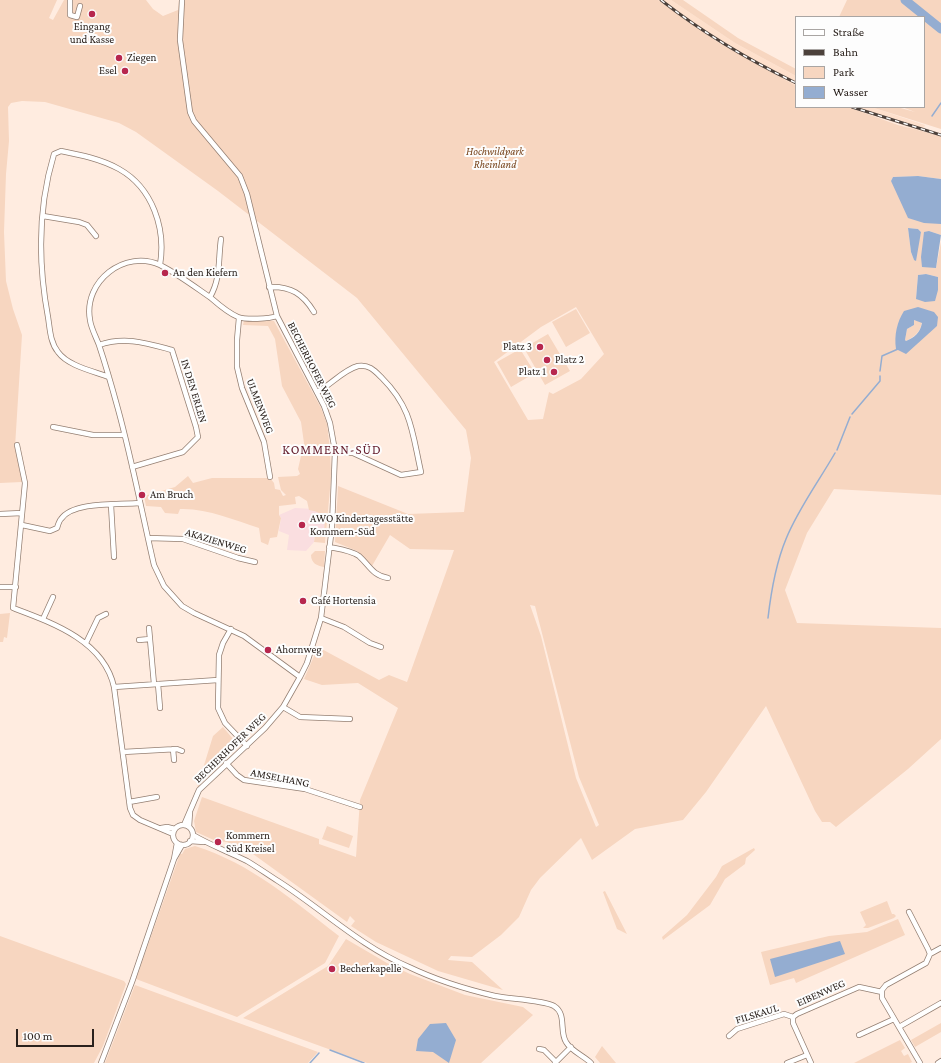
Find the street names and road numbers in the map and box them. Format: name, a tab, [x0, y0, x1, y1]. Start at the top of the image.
street label: BECHERHOFER WEG	[285, 320, 339, 410]
street label: IN DEN ERLEN	[178, 358, 210, 424]
street label: ULMENWEG	[243, 377, 277, 435]
street label: AKAZIENWEG	[184, 525, 248, 557]
street label: BECHERHOFER WEG	[191, 710, 269, 786]
street label: AMSELHANG	[249, 766, 311, 790]
street label: EIBENWEG	[795, 976, 847, 1010]
street label: FILSKAUL	[734, 1001, 780, 1027]

